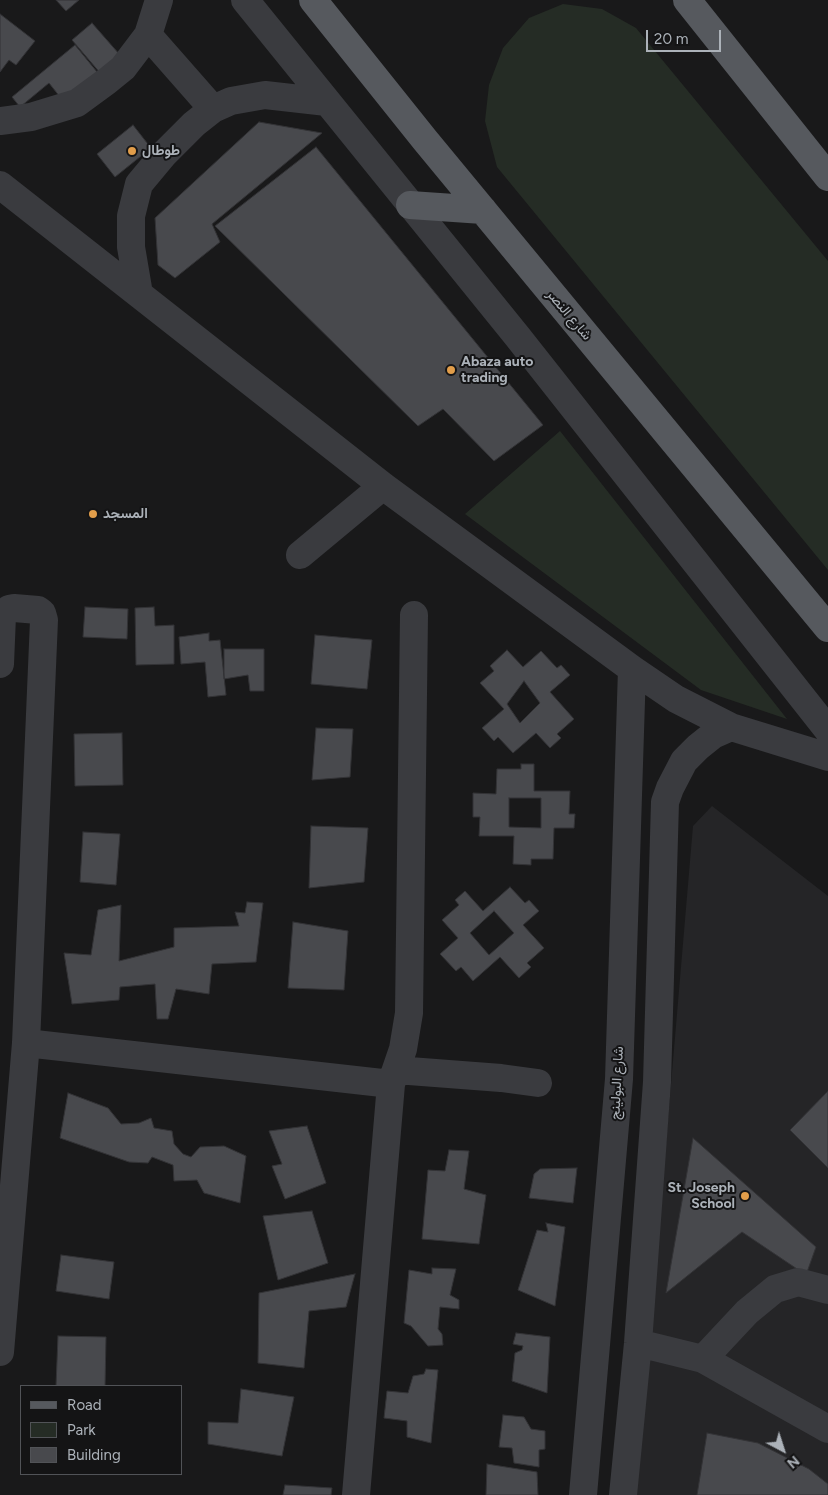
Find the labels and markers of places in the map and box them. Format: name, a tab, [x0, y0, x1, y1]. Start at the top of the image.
place label: طوطال	[142, 143, 180, 159]
marker: طوطال	[126, 145, 138, 157]
place label: Abaza auto trading	[461, 354, 533, 387]
marker: Abaza auto trading	[445, 364, 457, 376]
place label: المسجد	[103, 506, 148, 522]
marker: المسجد	[87, 508, 99, 520]
place label: St. Joseph School	[668, 1180, 735, 1212]
marker: St. Joseph School	[739, 1190, 751, 1202]

